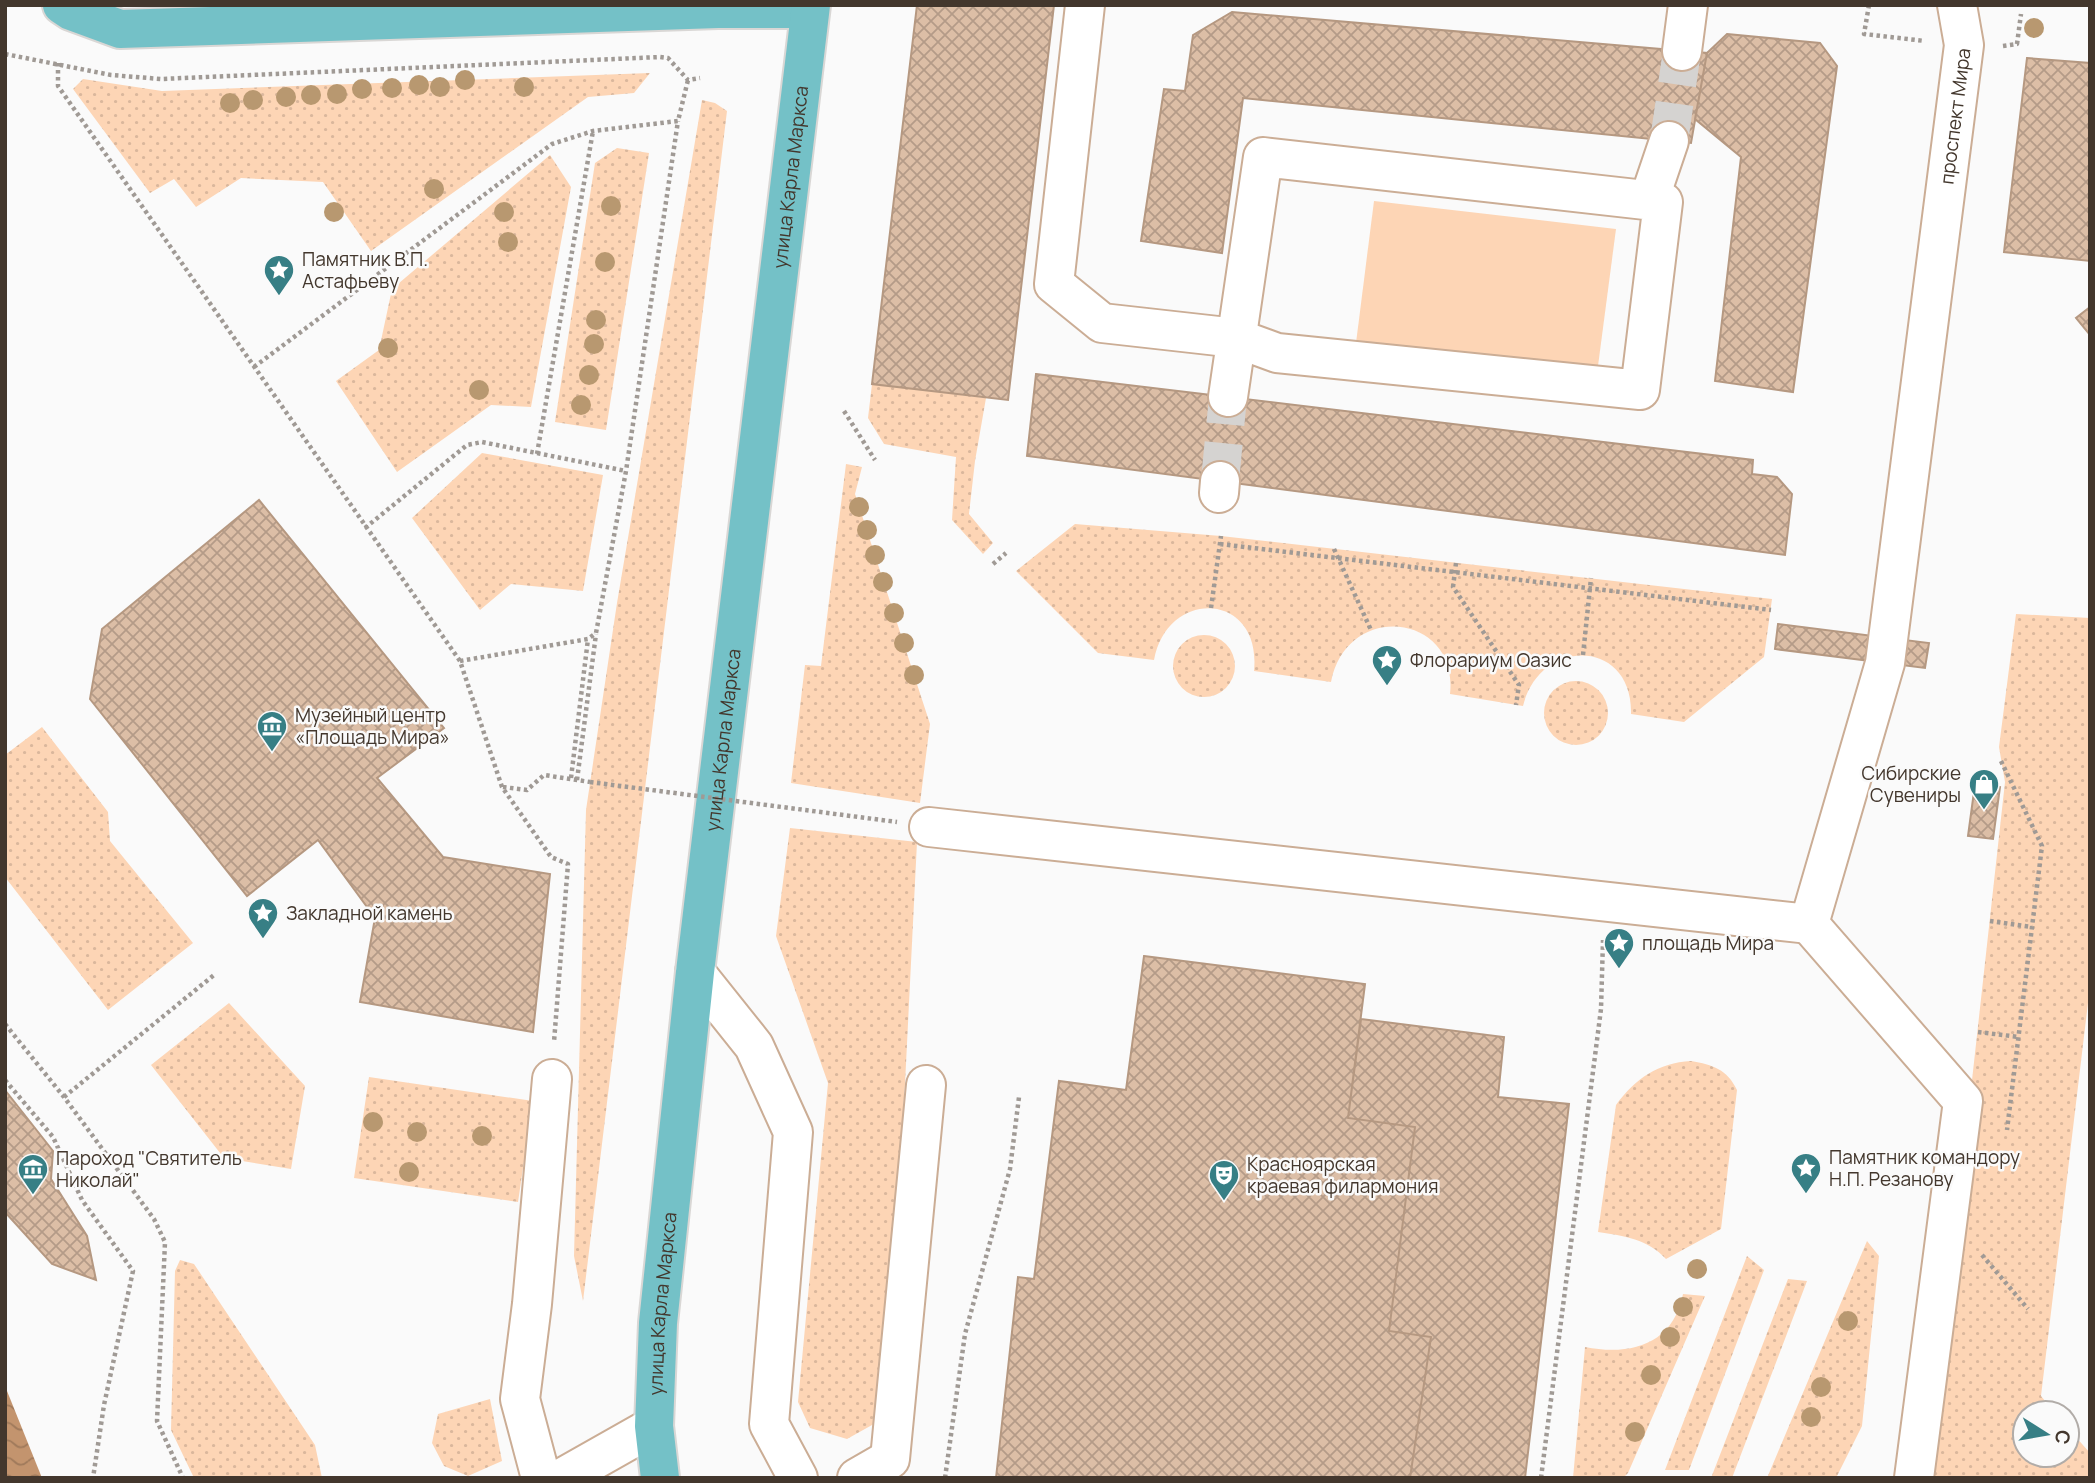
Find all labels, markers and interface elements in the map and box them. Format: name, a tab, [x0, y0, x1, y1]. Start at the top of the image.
street label: проспект Мира	[1933, 46, 1977, 186]
street label: улица Карла Маркса	[766, 84, 814, 270]
place label: Памятник В.П. Астафьеву	[302, 246, 428, 294]
place icon: Памятник В.П. Астафьеву	[262, 253, 296, 297]
place icon: Флорариум Оазис	[1370, 643, 1404, 687]
street label: улица Карла Маркса	[699, 647, 747, 833]
place label: Флорариум Оазис	[1410, 647, 1572, 673]
place label: Музейный центр «Площадь Мира»	[295, 702, 450, 750]
museum icon: Музейный центр «Площадь Мира»	[255, 709, 289, 753]
place label: Сибирские Сувениры	[1862, 760, 1961, 808]
shop icon: Сибирские Сувениры	[1967, 767, 2001, 811]
place icon: Закладной камень	[246, 896, 280, 940]
place label: Закладной камень	[286, 900, 453, 926]
place icon: площадь Мира	[1602, 926, 1636, 970]
place label: площадь Мира	[1642, 930, 1774, 956]
place label: Памятник командору Н.П. Резанову	[1829, 1144, 2020, 1192]
place label: Пароход "Святитель Николай"	[56, 1145, 242, 1193]
place label: Красноярская краевая филармония	[1247, 1151, 1439, 1199]
place icon: Памятник командору Н.П. Резанову	[1789, 1151, 1823, 1195]
museum icon: Пароход "Святитель Николай"	[16, 1152, 50, 1196]
theatre icon: Красноярская краевая филармония	[1207, 1158, 1241, 1202]
street label: улица Карла Маркса	[642, 1211, 683, 1396]
north arrow	[2011, 1399, 2081, 1469]
text: С	[2049, 1428, 2077, 1447]

